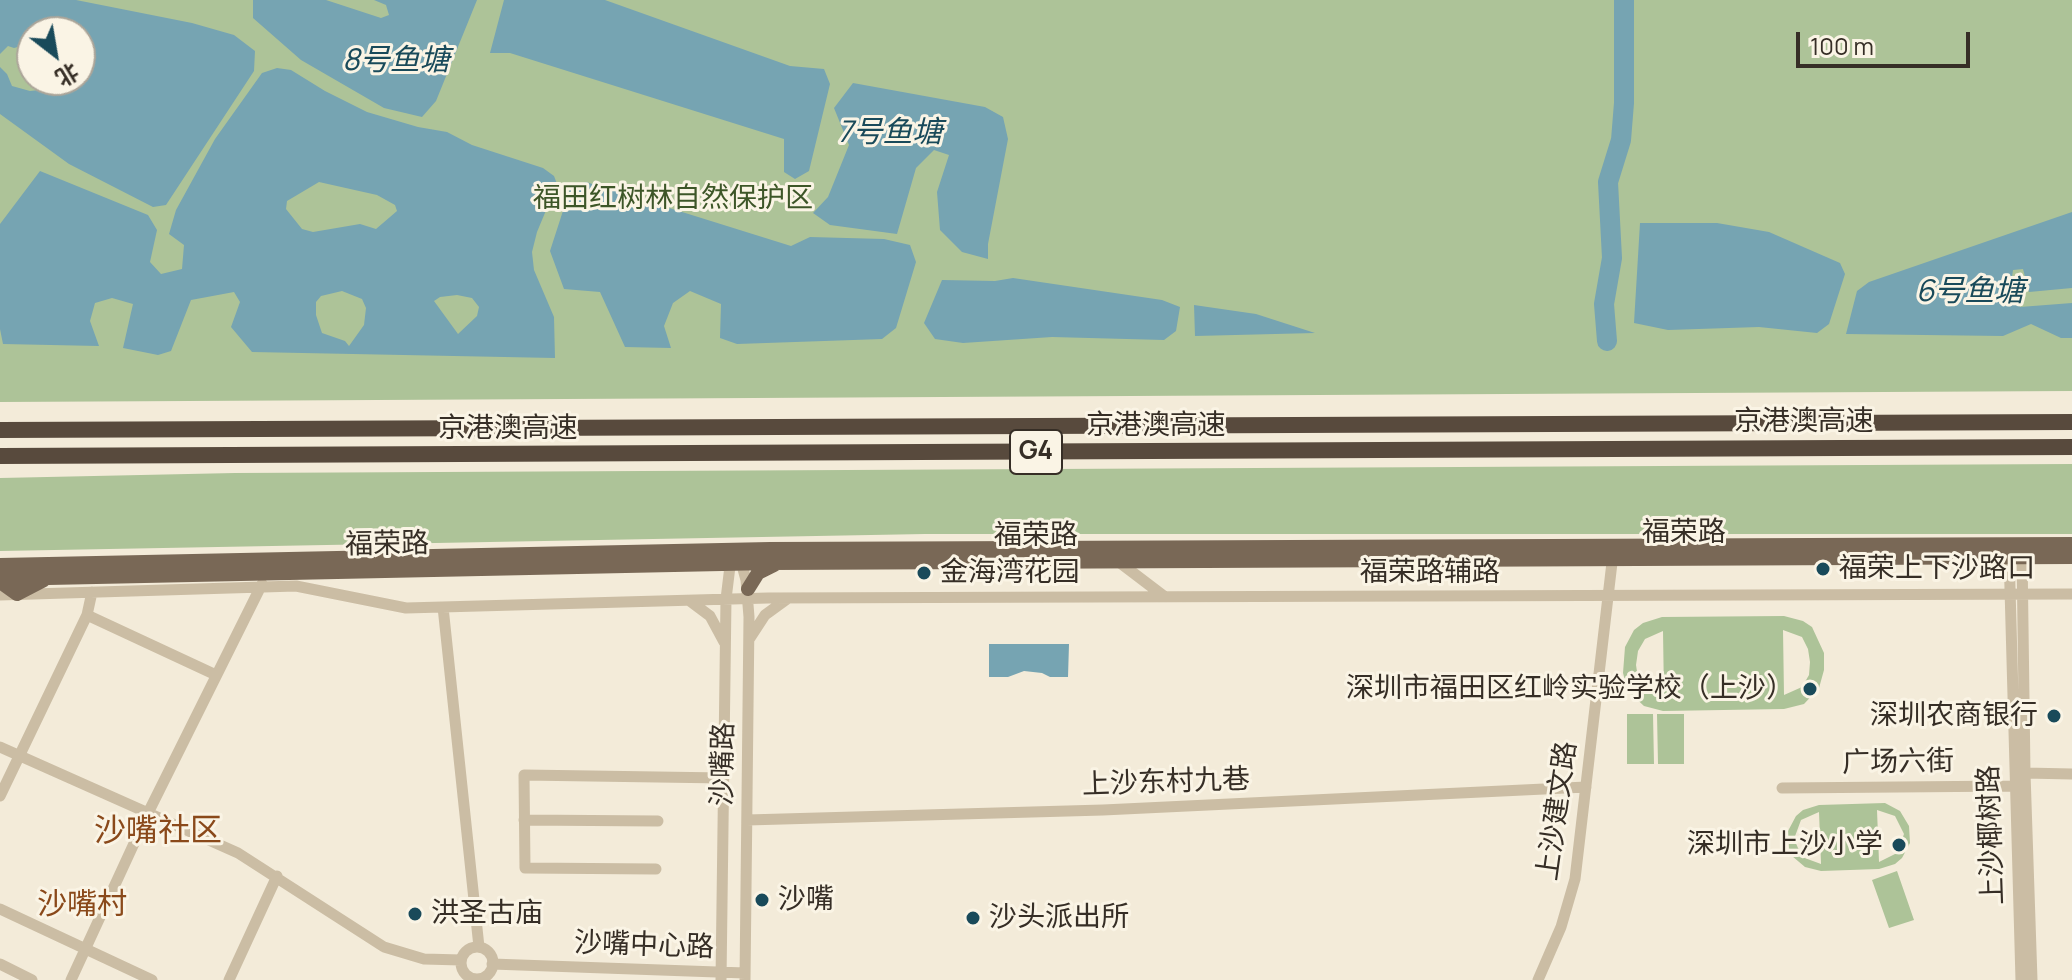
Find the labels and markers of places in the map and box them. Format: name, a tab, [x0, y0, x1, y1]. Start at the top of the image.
place label: 福荣上下沙路口	[1839, 552, 2035, 586]
place label: 金海湾花园	[940, 556, 1080, 590]
marker: 福荣上下沙路口	[1814, 560, 1832, 578]
marker: 金海湾花园	[915, 564, 933, 582]
place label: 深圳市福田区红岭实验学校（上沙）	[1346, 672, 1794, 706]
marker: 深圳市福田区红岭实验学校（上沙）	[1801, 680, 1819, 698]
place label: 深圳农商银行	[1870, 699, 2038, 733]
marker: 深圳农商银行	[2045, 707, 2063, 725]
place label: 深圳市上沙小学	[1687, 828, 1883, 862]
marker: 深圳市上沙小学	[1890, 836, 1908, 854]
place label: 沙嘴	[778, 883, 834, 917]
marker: 沙嘴	[753, 891, 771, 909]
place label: 洪圣古庙	[431, 897, 543, 931]
place label: 沙头派出所	[989, 901, 1129, 935]
marker: 洪圣古庙	[406, 905, 424, 923]
marker: 沙头派出所	[964, 909, 982, 927]

